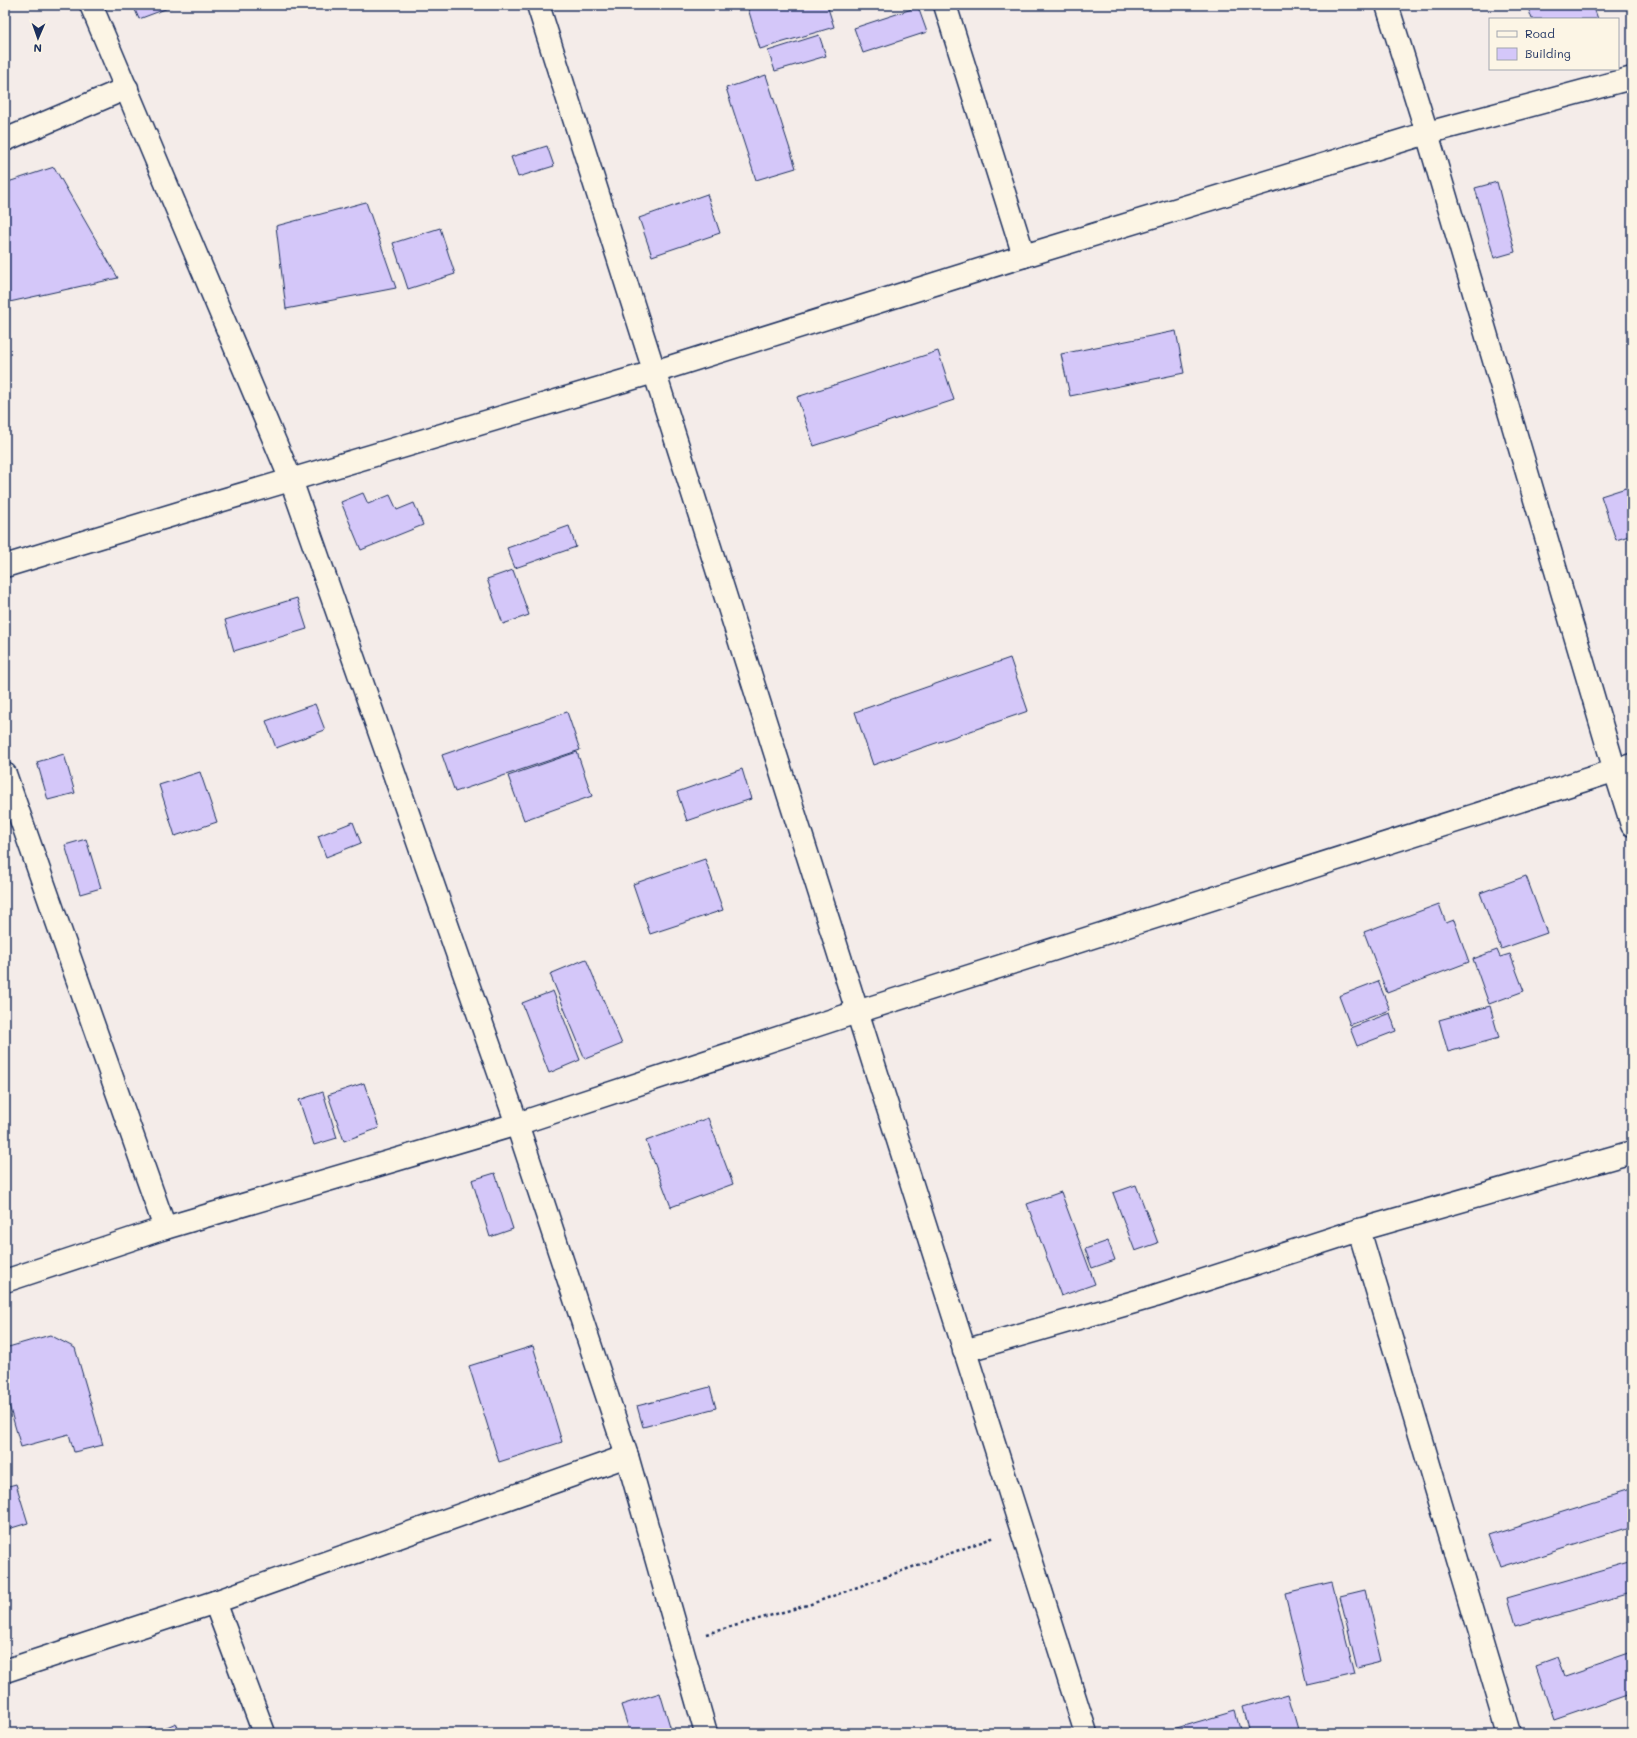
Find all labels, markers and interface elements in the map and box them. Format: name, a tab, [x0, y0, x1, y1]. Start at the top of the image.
north arrow	[18, 18, 58, 58]
legend	[1489, 18, 1619, 70]
text: Road	[1525, 25, 1555, 41]
text: N	[33, 41, 42, 56]
text: Building	[1525, 45, 1571, 61]

